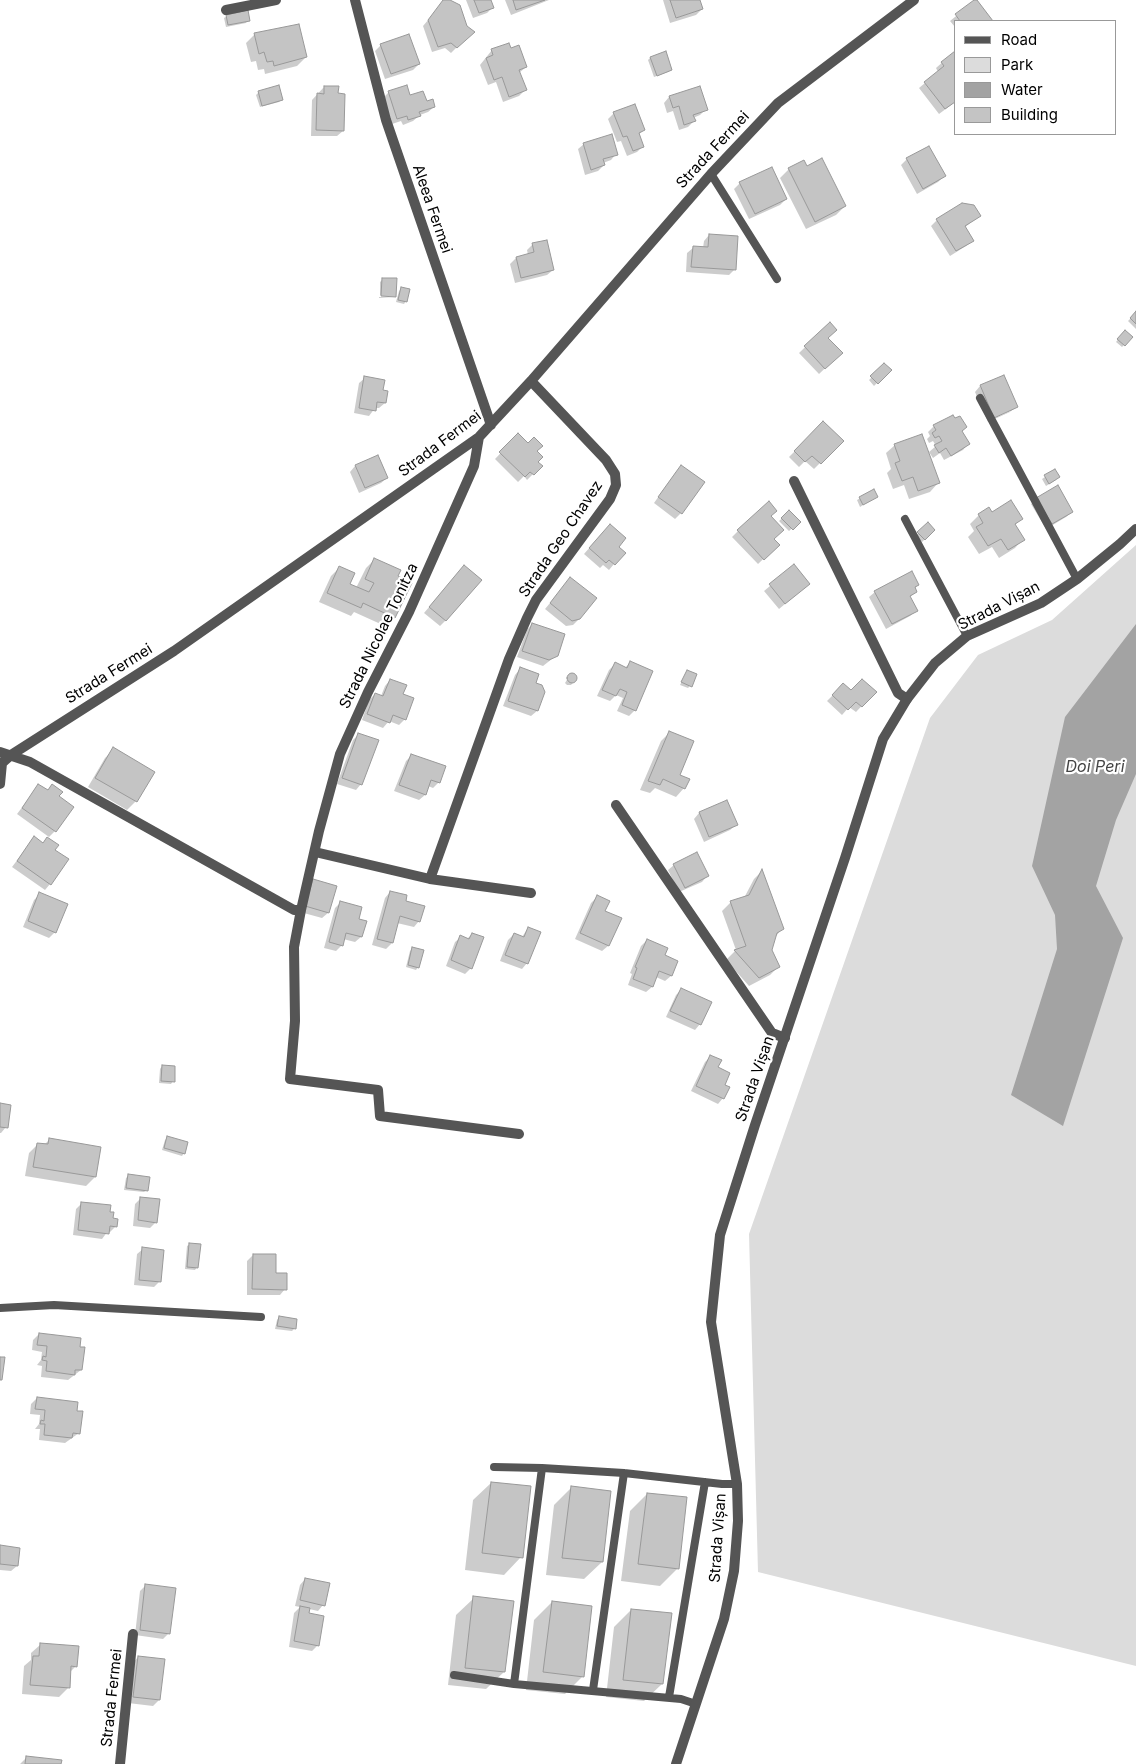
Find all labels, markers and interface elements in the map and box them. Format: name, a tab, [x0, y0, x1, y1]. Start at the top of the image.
legend	[954, 20, 1116, 135]
text: Road	[1001, 30, 1037, 49]
text: Park	[1001, 55, 1033, 74]
text: Water	[1001, 80, 1043, 99]
text: Building	[1001, 105, 1058, 124]
street label: Strada Fermei	[673, 108, 753, 192]
street label: Aleea Fermei	[408, 162, 456, 256]
street label: Strada Fermei	[395, 407, 485, 481]
street label: Strada Geo Chavez	[515, 477, 607, 601]
street label: Strada Nicolae Tonitza	[336, 560, 422, 712]
street label: Strada Vișan	[955, 578, 1043, 634]
street label: Strada Fermei	[62, 640, 156, 708]
water label: Doi Peri	[1065, 757, 1125, 777]
street label: Strada Vișan	[732, 1034, 778, 1124]
street label: Strada Vișan	[706, 1493, 730, 1583]
street label: Strada Fermei	[98, 1648, 126, 1748]

